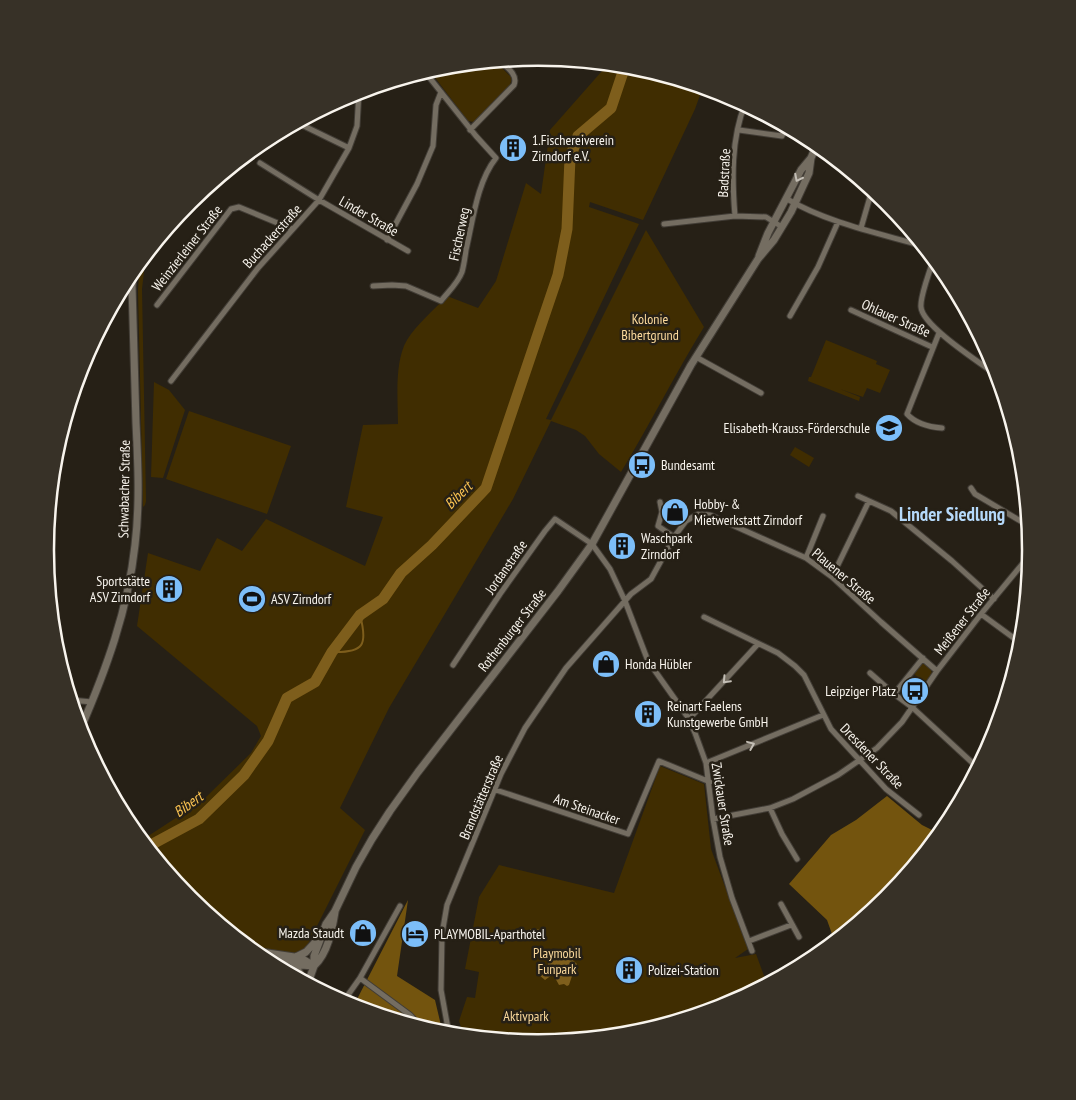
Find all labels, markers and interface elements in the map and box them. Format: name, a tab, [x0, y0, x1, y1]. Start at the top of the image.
place label: 1.Fischereiverein Zirndorf e.V.	[532, 131, 614, 165]
building icon: 1.Fischereiverein Zirndorf e.V.	[498, 133, 528, 163]
street label: Badstraße	[714, 148, 734, 198]
one-way arrow	[794, 173, 804, 182]
street label: Linder Straße	[336, 192, 402, 240]
street label: Buchackerstraße	[239, 200, 306, 272]
street label: Weinzierleiner Straße	[148, 201, 226, 295]
street label: Fischerweg	[445, 206, 473, 262]
street label: Ohlauer Straße	[859, 295, 933, 341]
park label: Kolonie Bibertgrund	[621, 310, 679, 344]
school or university icon: Elisabeth-Krauss-Förderschule	[874, 413, 904, 443]
place label: Elisabeth-Krauss-Förderschule	[723, 419, 870, 437]
street label: Schwabacher Straße	[114, 439, 134, 538]
bus stop icon: Bundesamt	[627, 450, 657, 480]
place label: Bundesamt	[661, 456, 715, 474]
water label: Bibert	[440, 476, 477, 513]
place label: Hobby- & Mietwerkstatt Zirndorf	[694, 495, 803, 529]
shop icon: Hobby- & Mietwerkstatt Zirndorf	[660, 497, 690, 527]
district label: Linder Siedlung	[899, 502, 1005, 526]
place label: Waschpark Zirndorf	[641, 529, 693, 563]
building icon: Waschpark Zirndorf	[607, 531, 637, 561]
street label: Jordanstraße	[480, 536, 531, 598]
street label: Plauener Straße	[808, 544, 880, 608]
place label: Sportstätte ASV Zirndorf	[90, 572, 150, 606]
building icon: Sportstätte ASV Zirndorf	[154, 574, 184, 604]
street label: Meißener Straße	[930, 583, 994, 658]
sports icon: ASV Zirndorf	[237, 584, 267, 614]
street label: Rothenburger Straße	[474, 585, 550, 675]
place label: ASV Zirndorf	[271, 590, 332, 608]
shop icon: Honda Hübler	[591, 649, 621, 679]
place label: Honda Hübler	[625, 655, 692, 673]
one-way arrow	[723, 675, 732, 684]
bus stop icon: Leipziger Platz	[900, 676, 930, 706]
place label: Leipziger Platz	[825, 682, 896, 700]
place label: Reinart Faelens Kunstgewerbe GmbH	[667, 697, 768, 731]
building icon: Reinart Faelens Kunstgewerbe GmbH	[633, 699, 663, 729]
street label: Dresdener Straße	[836, 719, 908, 793]
one-way arrow	[746, 740, 755, 751]
street label: Brandstätterstraße	[455, 752, 507, 842]
street label: Zwickauer Straße	[708, 761, 738, 847]
water label: Bibert	[170, 786, 208, 821]
street label: Am Steinacker	[551, 789, 623, 829]
shop icon: Mazda Staudt	[348, 918, 378, 948]
hotel icon: PLAYMOBIL-Aparthotel	[400, 919, 430, 949]
place label: Mazda Staudt	[278, 924, 344, 942]
place label: PLAYMOBIL-Aparthotel	[434, 925, 546, 943]
park label: Playmobil Funpark	[533, 944, 582, 978]
building icon: Polizei-Station	[614, 955, 644, 985]
place label: Polizei-Station	[648, 961, 719, 979]
park label: Aktivpark	[503, 1007, 549, 1025]

